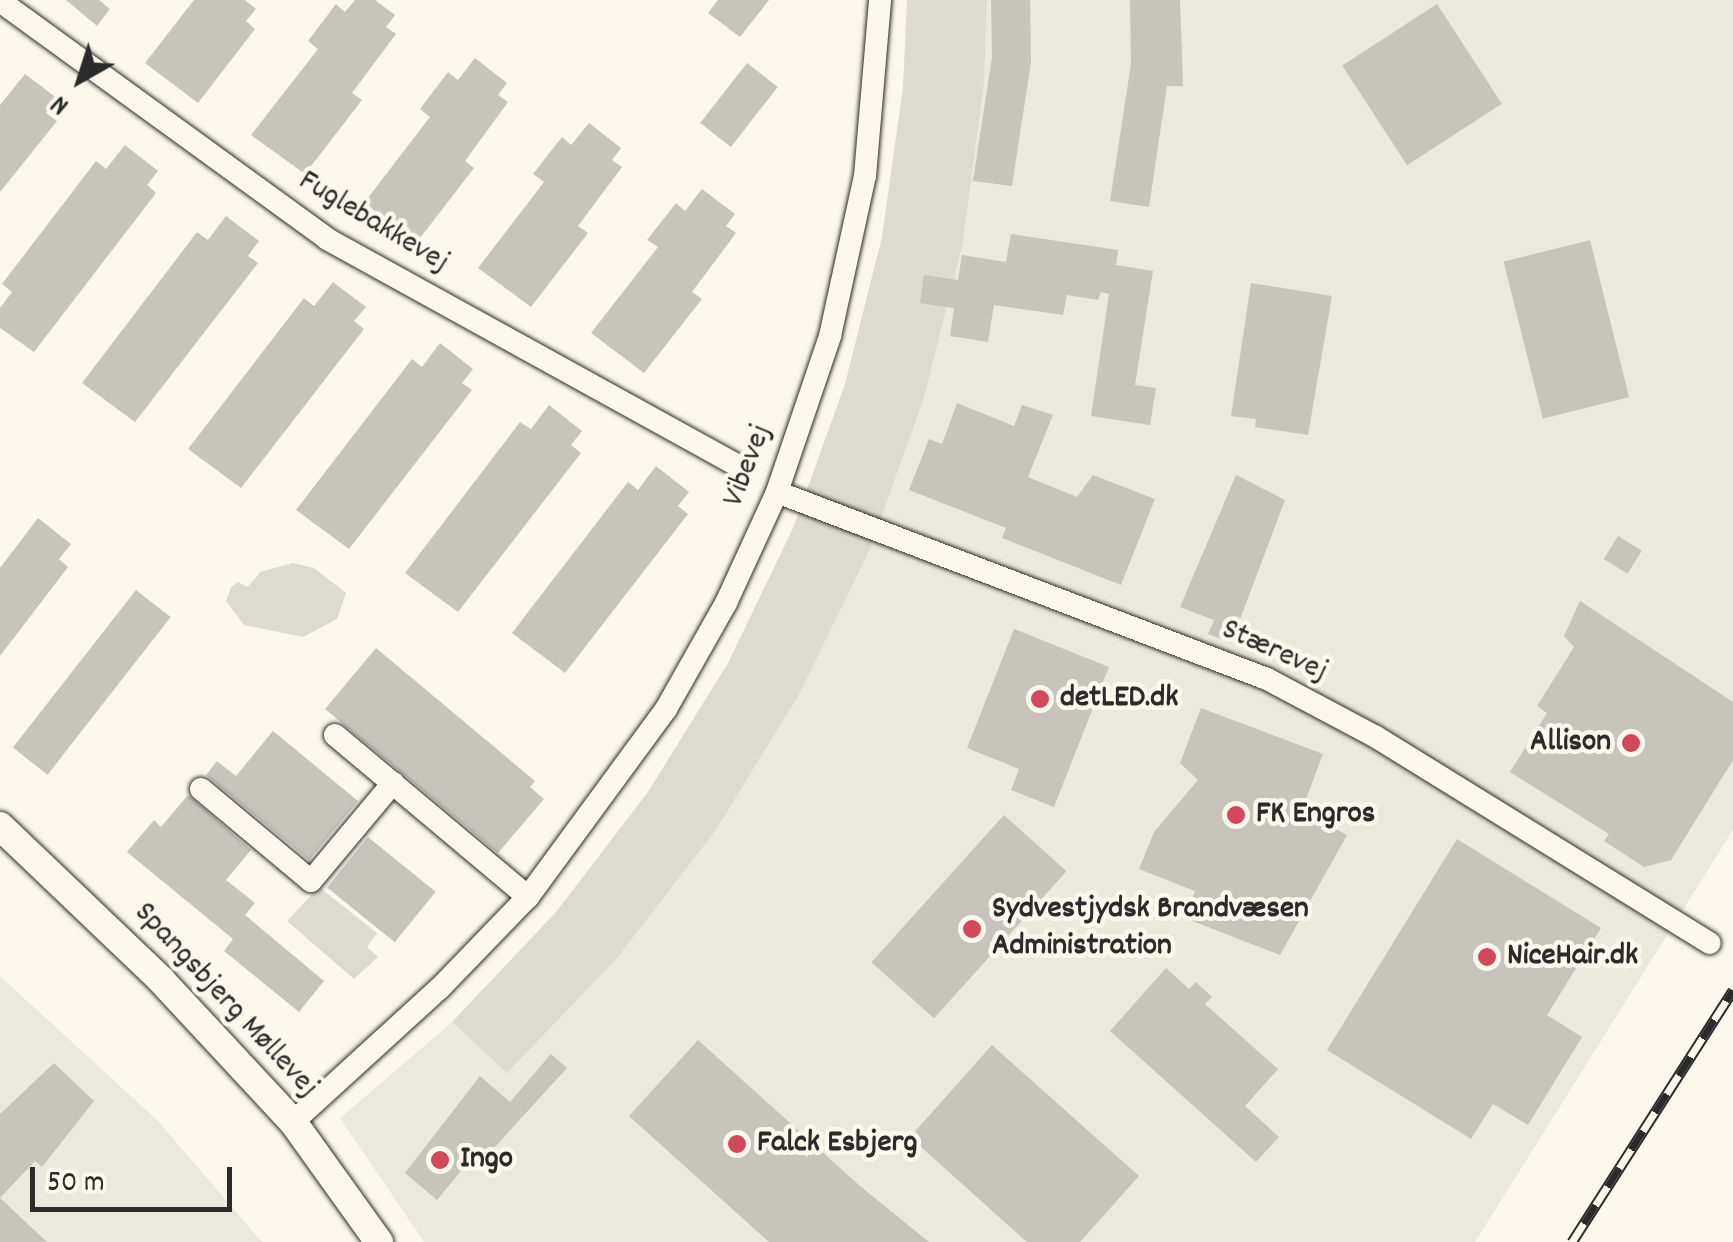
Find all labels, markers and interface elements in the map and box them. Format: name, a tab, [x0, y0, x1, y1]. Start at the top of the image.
north arrow	[30, 30, 130, 130]
text: N	[43, 83, 79, 123]
street label: Fuglebakkevej	[291, 163, 455, 283]
street label: Vibevej	[716, 419, 782, 513]
street label: Stærevej	[1215, 612, 1333, 692]
place label: detLED.dk	[1060, 680, 1178, 718]
marker: detLED.dk	[1029, 688, 1051, 710]
place label: Allison	[1530, 724, 1611, 762]
marker: Allison	[1620, 732, 1642, 754]
place label: FK Engros	[1256, 796, 1375, 834]
marker: FK Engros	[1225, 804, 1247, 826]
place label: Sydvestjydsk Brandvæsen Administration	[992, 892, 1309, 967]
street label: Spangsbjerg Møllevej	[124, 895, 326, 1107]
marker: Sydvestjydsk Brandvæsen Administration	[961, 918, 983, 940]
place label: NiceHair.dk	[1507, 938, 1638, 976]
marker: NiceHair.dk	[1476, 946, 1498, 968]
place label: Falck Esbjerg	[757, 1125, 917, 1163]
marker: Falck Esbjerg	[726, 1133, 748, 1155]
place label: Ingo	[460, 1141, 513, 1179]
scale bar	[35, 1147, 238, 1209]
marker: Ingo	[429, 1149, 451, 1171]
text: 50 m	[47, 1163, 105, 1206]

